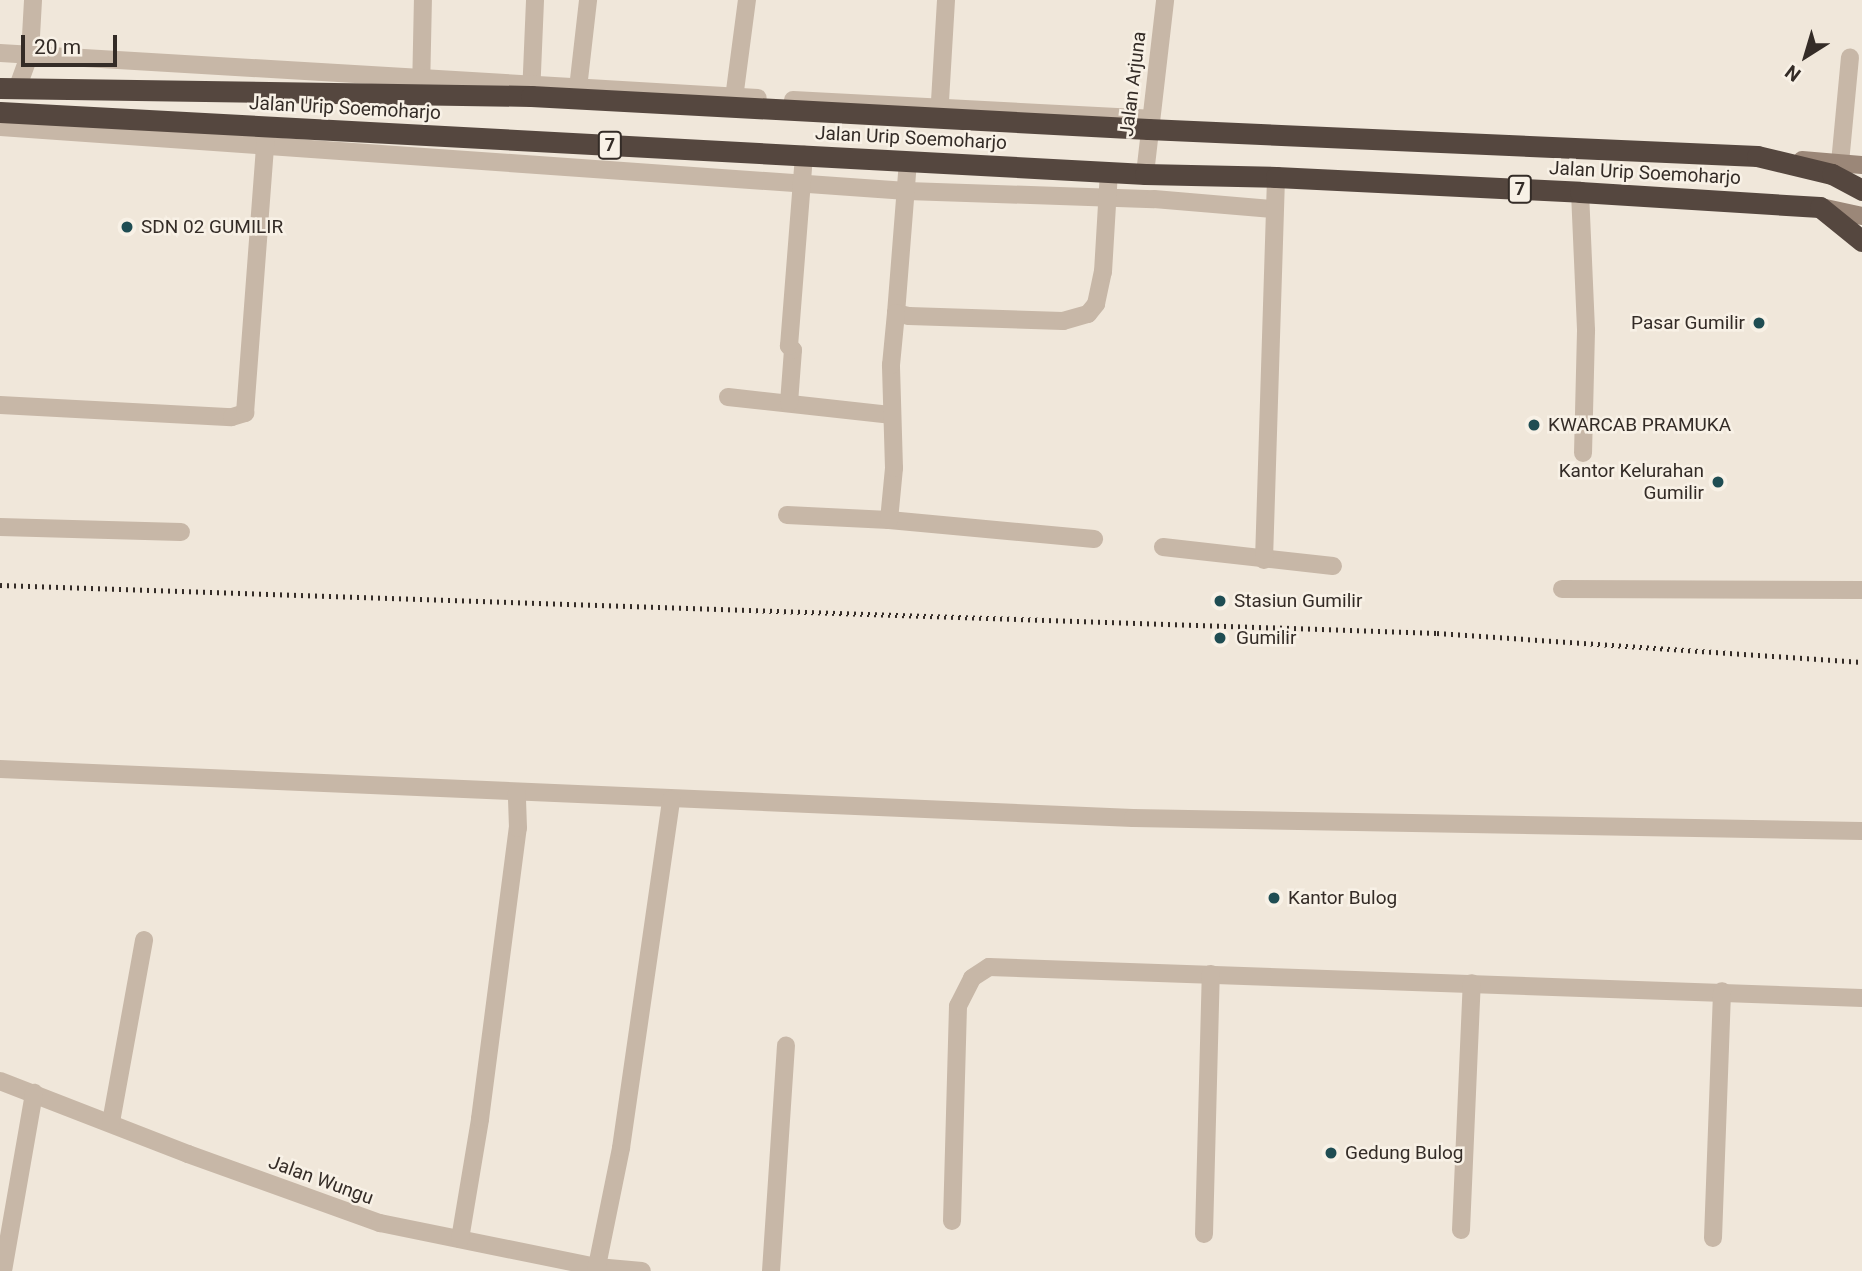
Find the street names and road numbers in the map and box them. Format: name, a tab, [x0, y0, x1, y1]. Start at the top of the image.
street label: Jalan Arjuna	[1115, 30, 1151, 138]
street label: Jalan Urip Soemoharjo	[249, 92, 441, 124]
street label: Jalan Urip Soemoharjo	[815, 122, 1007, 154]
road number: 7	[598, 130, 622, 160]
street label: Jalan Urip Soemoharjo	[1549, 157, 1741, 189]
road number: 7	[1508, 174, 1532, 204]
street label: Jalan Wungu	[266, 1151, 376, 1209]

